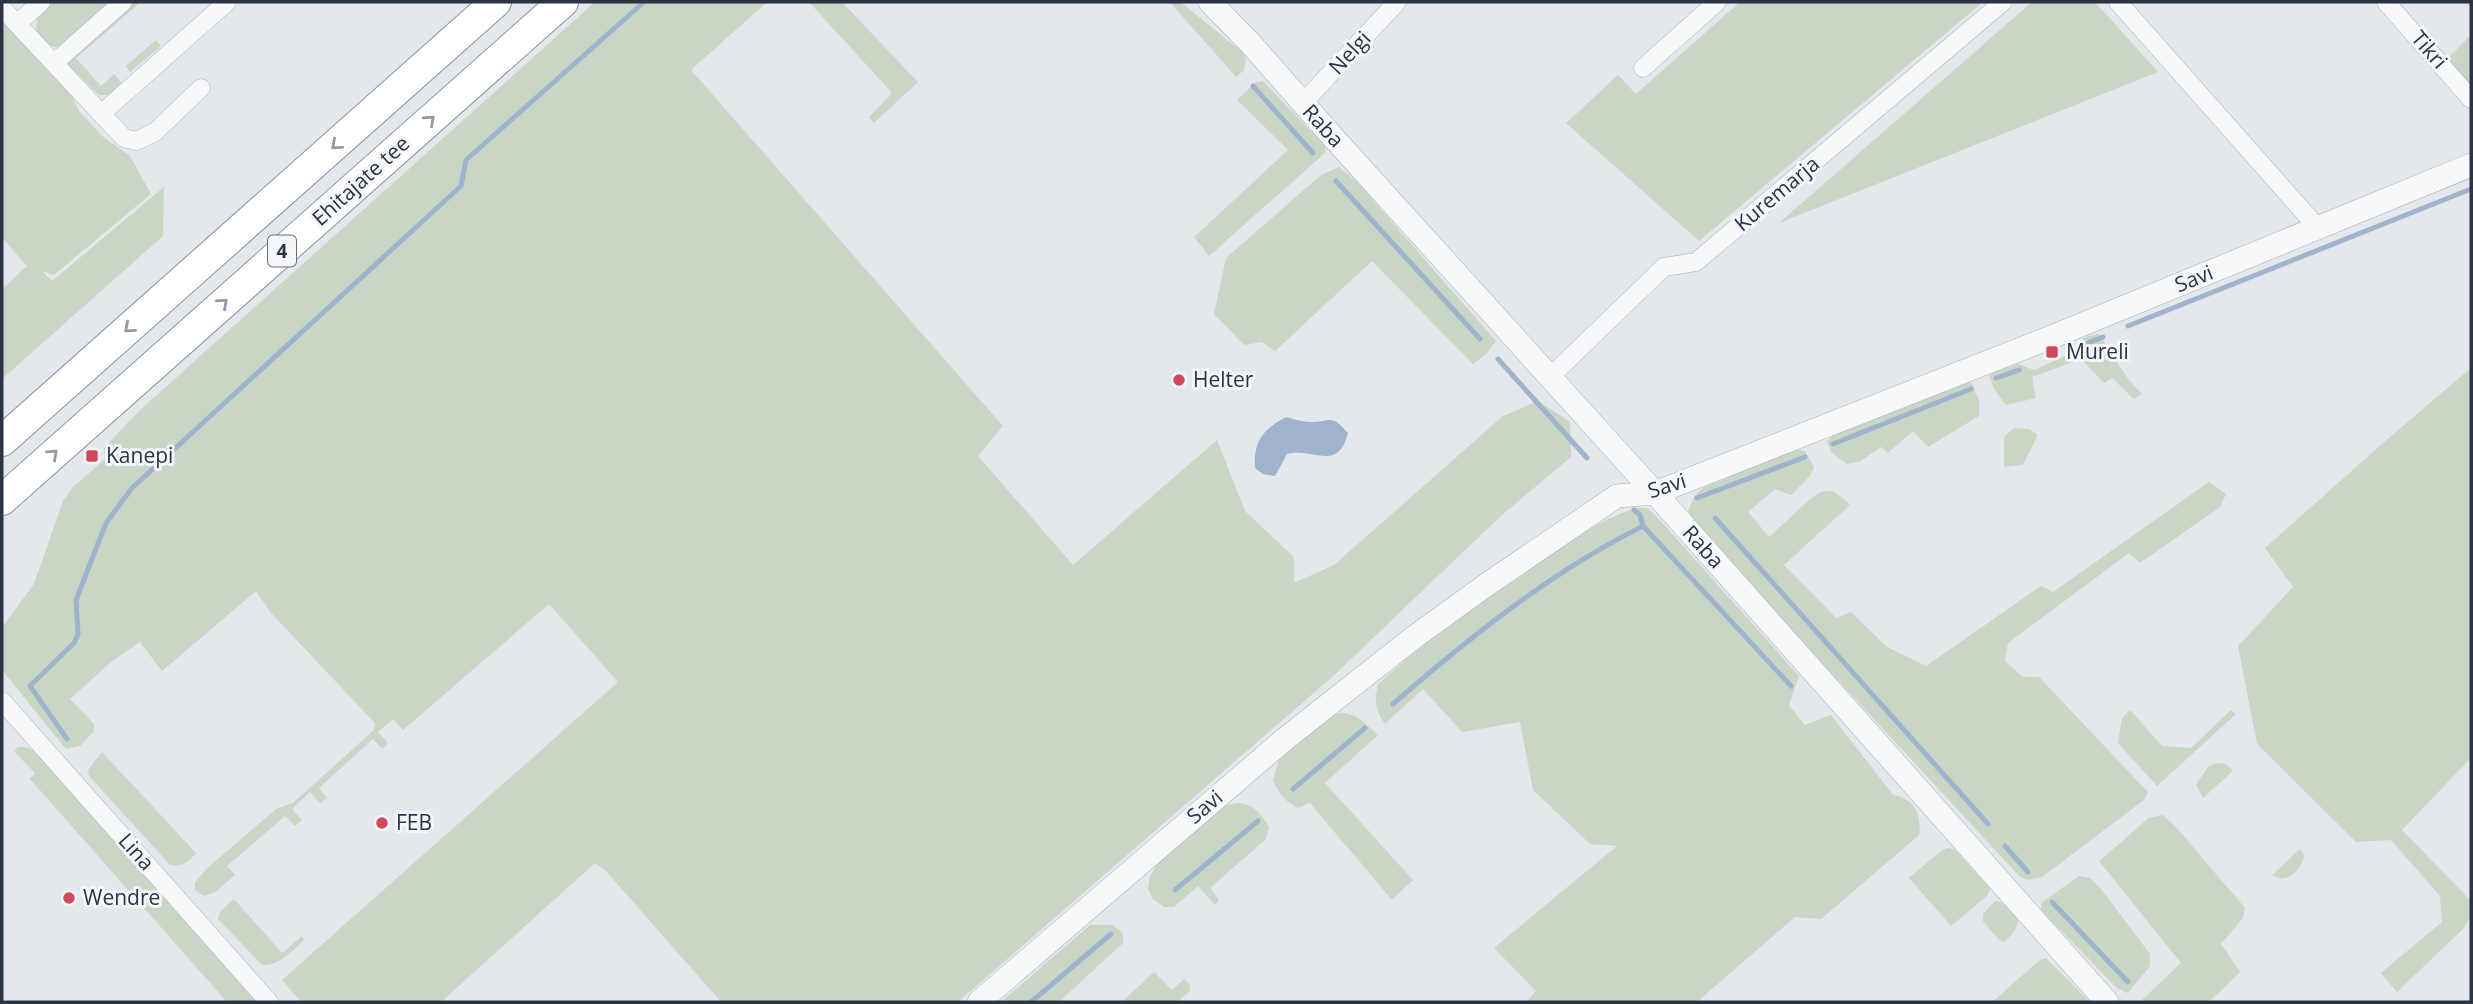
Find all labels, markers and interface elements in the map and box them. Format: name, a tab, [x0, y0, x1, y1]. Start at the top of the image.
street label: Tikri	[2405, 24, 2454, 74]
street label: Nelgi	[1322, 25, 1376, 80]
street label: Raba	[1297, 98, 1351, 153]
one-way arrow	[422, 115, 435, 128]
street label: Ehitajate tee	[306, 129, 415, 231]
one-way arrow	[331, 137, 344, 149]
street label: Kuremarja	[1728, 149, 1825, 237]
road number: 4	[268, 235, 296, 266]
street label: Savi	[2170, 258, 2217, 298]
one-way arrow	[215, 299, 228, 311]
one-way arrow	[124, 320, 137, 332]
place label: Mureli	[2066, 337, 2129, 365]
marker: Mureli	[2044, 344, 2060, 360]
place label: Helter	[1193, 365, 1254, 393]
marker: Helter	[1171, 372, 1187, 388]
place label: Kanepi	[106, 441, 173, 469]
marker: Kanepi	[84, 448, 100, 464]
one-way arrow	[45, 450, 58, 462]
street label: Savi	[1644, 466, 1689, 504]
street label: Raba	[1677, 519, 1731, 574]
street label: Savi	[1180, 783, 1228, 829]
place label: FEB	[396, 808, 432, 836]
marker: FEB	[374, 815, 390, 831]
street label: Lina	[113, 827, 161, 876]
place label: Wendre	[83, 883, 160, 911]
marker: Wendre	[61, 890, 77, 906]

